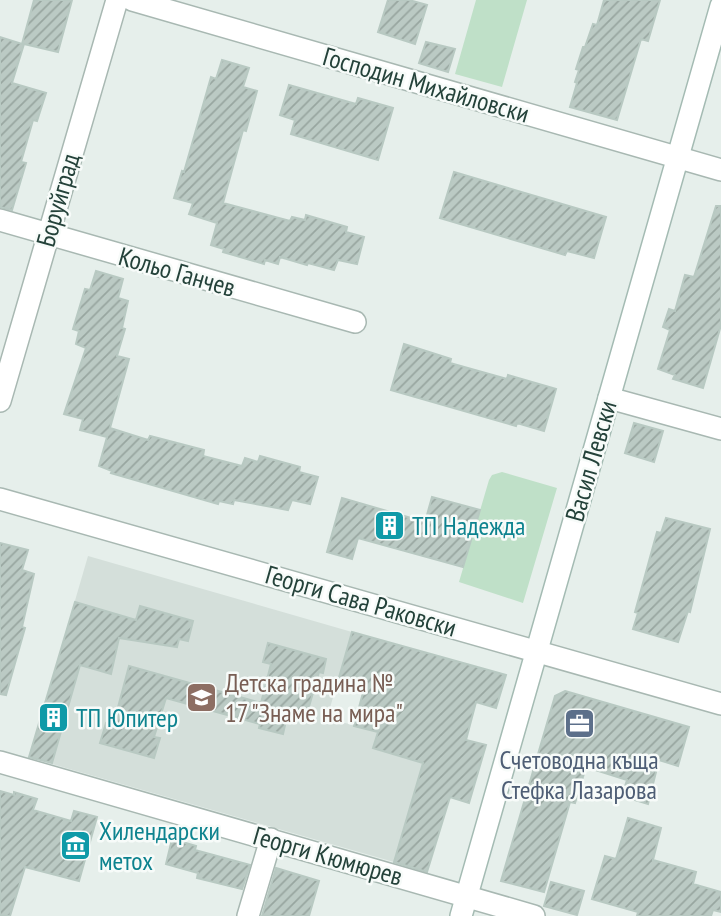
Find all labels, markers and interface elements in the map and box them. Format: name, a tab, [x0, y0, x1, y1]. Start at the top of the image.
street label: Господин Михайловски	[319, 39, 533, 130]
street label: Боруйград	[28, 149, 87, 250]
street label: Кольо Ганчев	[115, 239, 239, 304]
street label: Васил Левски	[558, 397, 624, 525]
building icon: ТП Надежда	[372, 509, 406, 543]
place label: ТП Надежда	[412, 509, 525, 542]
street label: Георги Сава Раковски	[262, 557, 460, 644]
place label: Детска градина № 17 "Знаме на мира"	[225, 666, 403, 729]
school or university icon: Детска градина № 17 "Знаме на мира"	[185, 681, 219, 715]
building icon: ТП Юпитер	[36, 701, 70, 735]
place label: ТП Юпитер	[76, 701, 178, 734]
office icon: Счетоводна къща Стефка Лазарова	[562, 707, 596, 741]
place label: Счетоводна къща Стефка Лазарова	[499, 743, 659, 806]
place label: Хилендарски метох	[99, 814, 220, 877]
street label: Георги Кюмюрев	[250, 818, 407, 893]
museum icon: Хилендарски метох	[59, 829, 93, 863]

